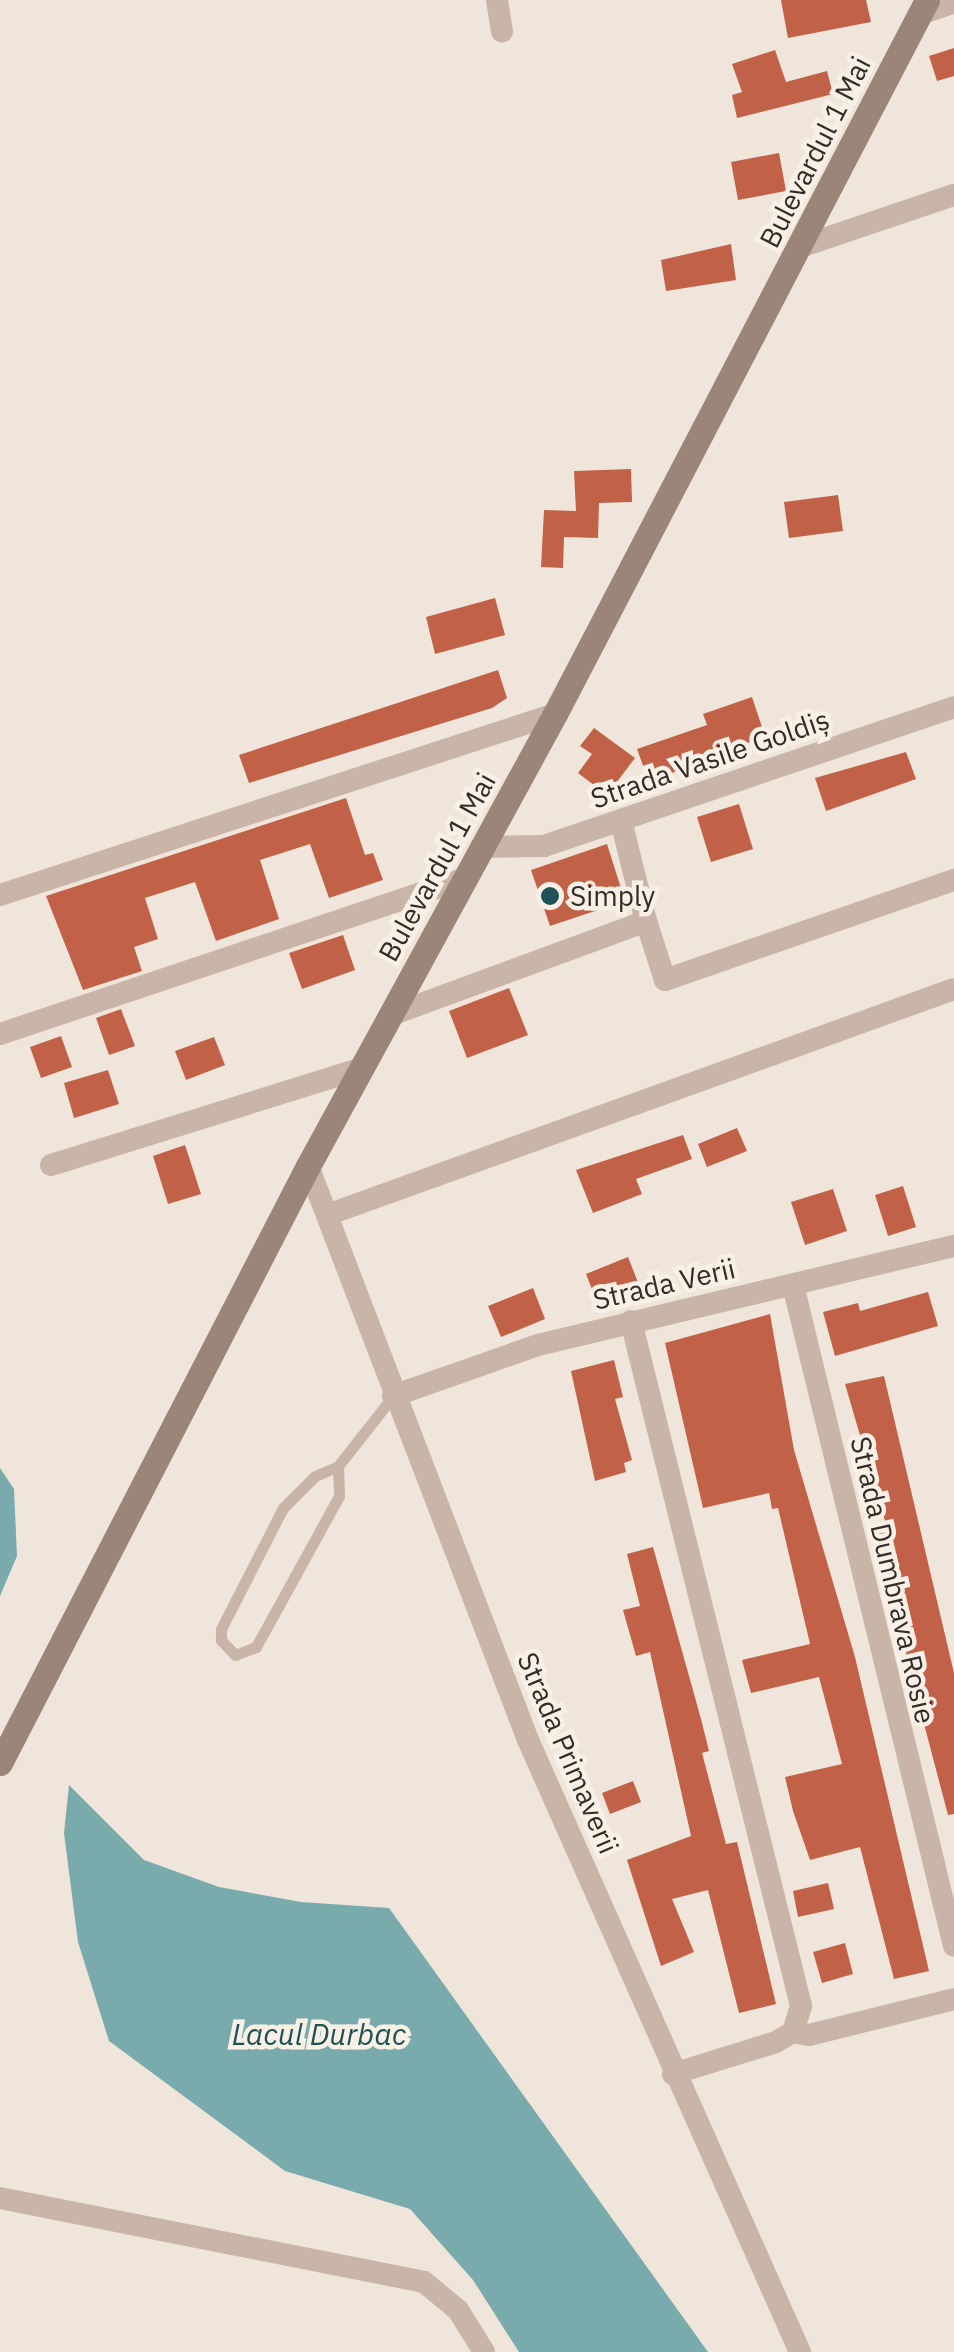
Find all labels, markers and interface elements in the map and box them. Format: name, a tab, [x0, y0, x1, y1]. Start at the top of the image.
street label: Bulevardul 1 Mai	[752, 51, 878, 253]
street label: Strada Vasile Goldiș	[586, 702, 834, 816]
street label: Bulevardul 1 Mai	[371, 767, 503, 967]
place label: Simply	[570, 879, 655, 913]
marker: Simply	[539, 885, 561, 907]
street label: Strada Verii	[590, 1251, 738, 1317]
street label: Strada Dumbrava Rosie	[844, 1433, 942, 1727]
street label: Strada Primaverii	[510, 1647, 626, 1859]
water label: Lacul Durbac	[232, 2016, 406, 2052]

